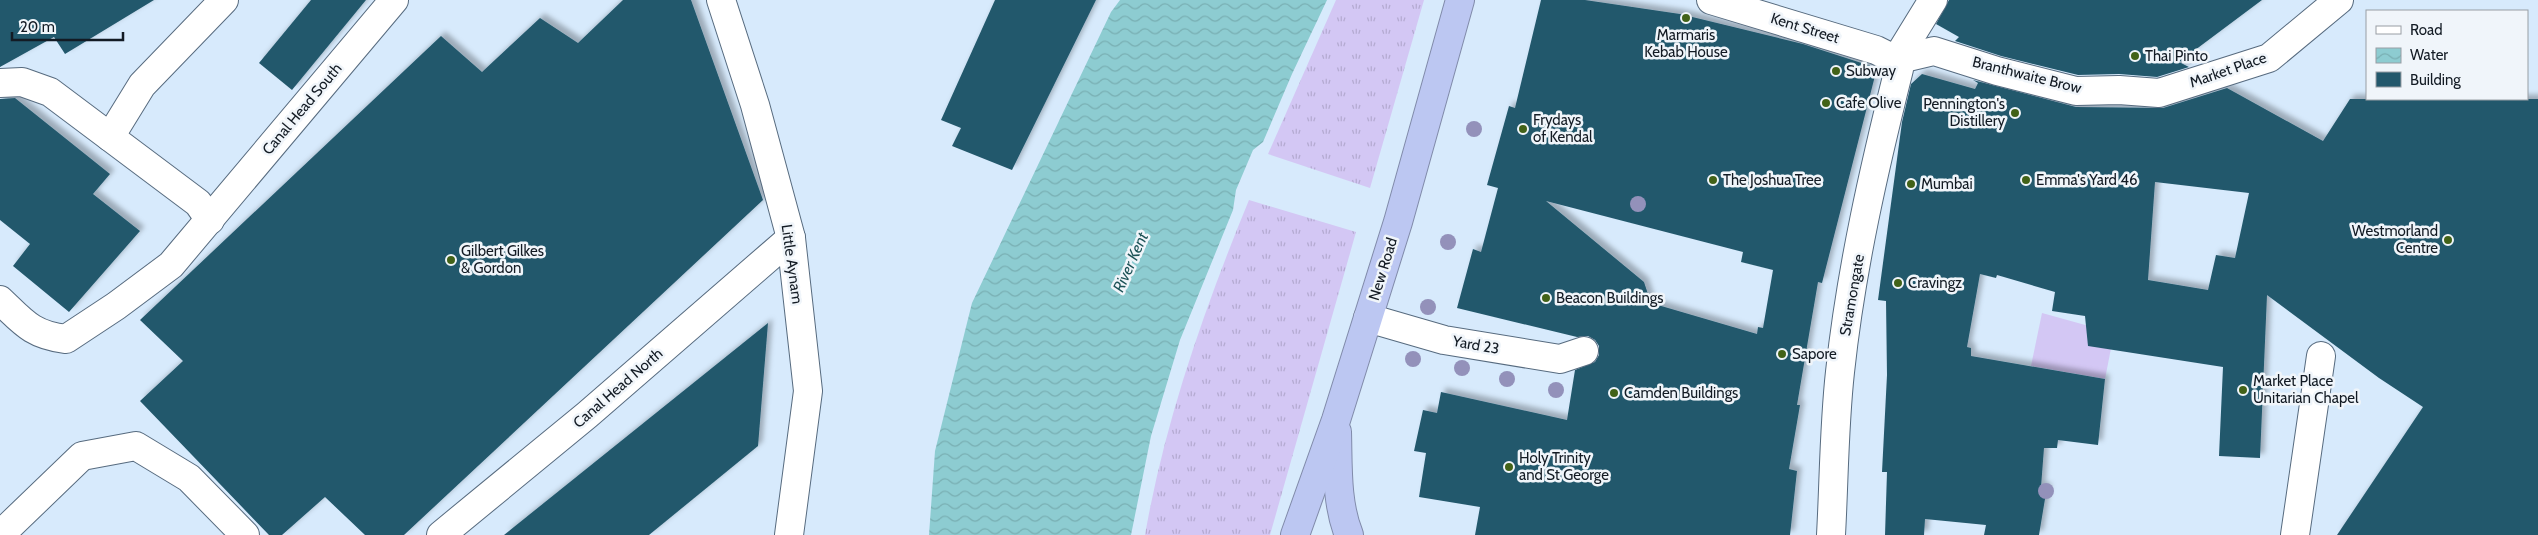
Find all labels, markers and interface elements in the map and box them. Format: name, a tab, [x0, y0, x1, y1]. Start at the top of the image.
street label: Kent Street	[1768, 9, 1842, 47]
scale bar	[12, 10, 124, 42]
legend	[2366, 10, 2528, 100]
marker: Marmaris Kebab House	[1680, 12, 1692, 24]
text: 20 m	[20, 18, 55, 36]
text: Road	[2410, 21, 2443, 39]
place label: Marmaris Kebab House	[1644, 26, 1728, 61]
text: Water	[2410, 46, 2448, 64]
place label: Thai Pinto	[2145, 47, 2208, 65]
street label: Market Place	[2187, 48, 2269, 92]
marker: Thai Pinto	[2129, 50, 2141, 62]
street label: Branthwaite Brow	[1971, 53, 2084, 97]
street label: Canal Head South	[258, 60, 346, 158]
place label: Subway	[1846, 62, 1896, 80]
marker: Subway	[1830, 65, 1842, 77]
text: Building	[2410, 71, 2461, 89]
place label: Cafe Olive	[1836, 94, 1902, 112]
place label: Pennington's Distillery	[1923, 95, 2005, 130]
marker: Cafe Olive	[1820, 97, 1832, 109]
marker: Pennington's Distillery	[2009, 107, 2021, 119]
place label: Frydays of Kendal	[1533, 111, 1593, 146]
marker: Frydays of Kendal	[1517, 123, 1529, 135]
place label: The Joshua Tree	[1723, 171, 1822, 189]
place label: Emma's Yard 46	[2036, 171, 2137, 189]
marker: The Joshua Tree	[1707, 174, 1719, 186]
marker: Emma's Yard 46	[2020, 174, 2032, 186]
place label: Mumbai	[1921, 175, 1973, 193]
marker: Mumbai	[1905, 178, 1917, 190]
place label: Westmorland Centre	[2352, 222, 2438, 257]
street label: Little Aynam	[778, 223, 806, 305]
water label: River Kent	[1109, 228, 1152, 295]
marker: Westmorland Centre	[2442, 234, 2454, 246]
street label: New Road	[1365, 235, 1401, 303]
place label: Gilbert Gilkes & Gordon	[461, 242, 544, 277]
street label: Stramongate	[1836, 253, 1868, 337]
marker: Gilbert Gilkes & Gordon	[445, 254, 457, 266]
place label: Cravingz	[1908, 274, 1962, 292]
marker: Cravingz	[1892, 277, 1904, 289]
place label: Beacon Buildings	[1556, 289, 1664, 307]
marker: Beacon Buildings	[1540, 292, 1552, 304]
street label: Yard 23	[1450, 332, 1501, 358]
street label: Canal Head North	[570, 344, 666, 432]
place label: Sapore	[1792, 345, 1837, 363]
marker: Sapore	[1776, 348, 1788, 360]
place label: Market Place Unitarian Chapel	[2253, 372, 2359, 407]
place label: Camden Buildings	[1624, 384, 1738, 402]
marker: Market Place Unitarian Chapel	[2237, 384, 2249, 396]
marker: Camden Buildings	[1608, 387, 1620, 399]
place label: Holy Trinity and St George	[1519, 449, 1609, 484]
marker: Holy Trinity and St George	[1503, 461, 1515, 473]

